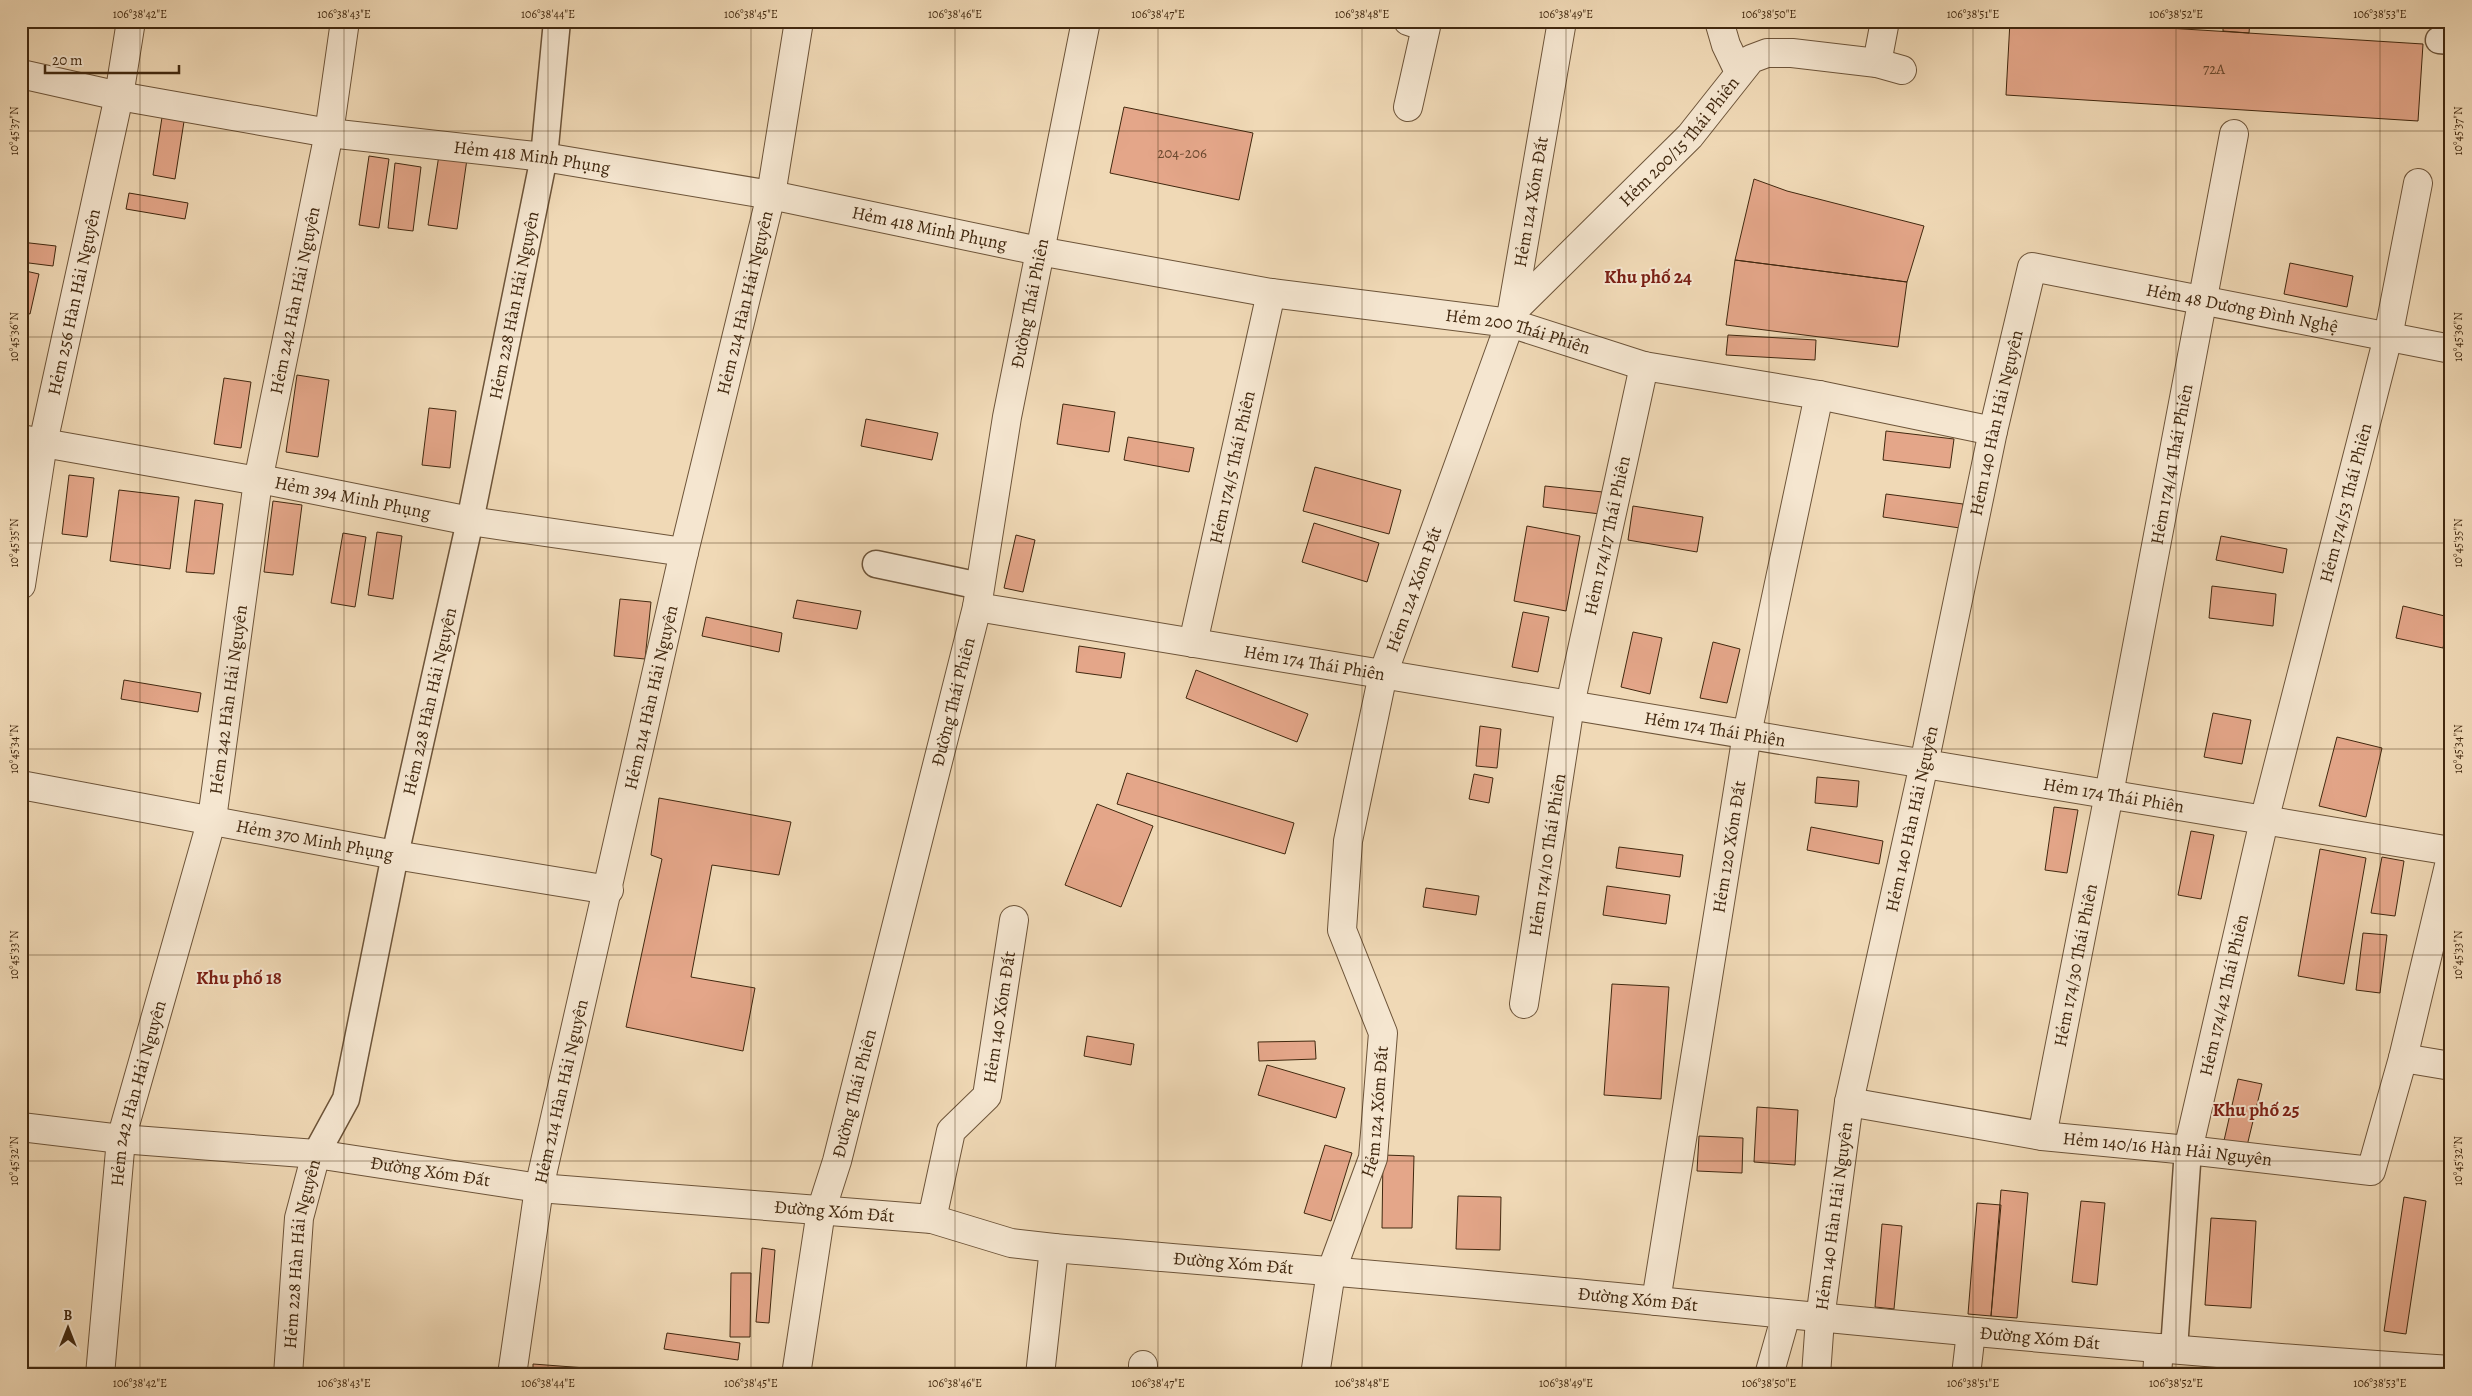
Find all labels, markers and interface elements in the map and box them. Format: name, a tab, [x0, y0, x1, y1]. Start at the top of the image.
text: 106°38'42"E	[113, 6, 167, 22]
text: 106°38'43"E	[317, 6, 371, 22]
text: 106°38'44"E	[521, 6, 575, 22]
text: 106°38'45"E	[724, 6, 778, 22]
text: 106°38'46"E	[928, 6, 982, 22]
text: 106°38'47"E	[1131, 6, 1185, 22]
text: 106°38'48"E	[1335, 6, 1389, 22]
text: 106°38'49"E	[1539, 6, 1593, 22]
text: 106°38'50"E	[1742, 6, 1796, 22]
text: 106°38'51"E	[1947, 6, 1999, 22]
text: 106°38'52"E	[2149, 6, 2203, 22]
text: 106°38'53"E	[2353, 6, 2407, 22]
scale bar	[45, 42, 179, 74]
text: 20 m	[52, 50, 83, 70]
house number: 72A	[2203, 59, 2225, 79]
street label: Hẻm 200/15 Thái Phiên	[1614, 71, 1745, 212]
text: 10°45'37"N	[6, 106, 22, 156]
text: 10°45'37"N	[2450, 106, 2466, 156]
street label: Hẻm 418 Minh Phụng	[452, 135, 612, 180]
street label: Hẻm 124 Xóm Đất	[1508, 135, 1554, 269]
house number: 204-206	[1157, 143, 1207, 163]
street label: Hẻm 418 Minh Phụng	[850, 200, 1009, 256]
street label: Hẻm 242 Hàn Hải Nguyên	[264, 204, 326, 396]
street label: Hẻm 256 Hàn Hải Nguyên	[42, 206, 106, 398]
street label: Hẻm 214 Hàn Hải Nguyên	[711, 208, 779, 397]
street label: Hẻm 228 Hàn Hải Nguyên	[483, 209, 545, 402]
street label: Đường Thái Phiên	[1005, 236, 1054, 370]
district label: Khu phố 24	[1604, 264, 1692, 290]
street label: Hẻm 48 Dương Đình Nghệ	[2144, 278, 2340, 339]
street label: Hẻm 200 Thái Phiên	[1444, 303, 1594, 360]
text: 10°45'36"N	[6, 312, 22, 362]
text: 10°45'36"N	[2450, 312, 2466, 362]
street label: Hẻm 140 Hàn Hải Nguyên	[1964, 327, 2029, 518]
street label: Hẻm 174/41 Thái Phiên	[2144, 382, 2198, 547]
street label: Hẻm 174/5 Thái Phiên	[1203, 388, 1261, 546]
street label: Hẻm 174/53 Thái Phiên	[2314, 420, 2377, 585]
street label: Hẻm 174/17 Thái Phiên	[1578, 453, 1636, 617]
street label: Hẻm 394 Minh Phụng	[272, 470, 433, 525]
text: 10°45'35"N	[6, 518, 22, 568]
text: 10°45'35"N	[2450, 518, 2466, 568]
street label: Hẻm 124 Xóm Đất	[1380, 523, 1447, 655]
street label: Hẻm 242 Hàn Hải Nguyên	[203, 603, 253, 796]
street label: Hẻm 214 Hàn Hải Nguyên	[618, 603, 684, 792]
street label: Hẻm 228 Hàn Hải Nguyên	[397, 605, 462, 797]
street label: Đường Thái Phiên	[925, 635, 981, 769]
street label: Hẻm 174 Thái Phiên	[1242, 639, 1387, 686]
street label: Hẻm 174 Thái Phiên	[1643, 706, 1787, 753]
text: 10°45'34"N	[6, 724, 22, 774]
street label: Hẻm 140 Hàn Hải Nguyên	[1880, 724, 1944, 914]
text: 10°45'34"N	[2450, 724, 2466, 774]
street label: Hẻm 174/10 Thái Phiên	[1523, 772, 1571, 938]
street label: Hẻm 174 Thái Phiên	[2041, 772, 2186, 819]
street label: Hẻm 120 Xóm Đất	[1706, 779, 1751, 915]
street label: Hẻm 370 Minh Phụng	[234, 814, 396, 866]
street label: Hẻm 174/30 Thái Phiên	[2048, 881, 2103, 1049]
street label: Hẻm 174/42 Thái Phiên	[2193, 912, 2254, 1078]
text: 10°45'33"N	[6, 930, 22, 980]
text: 10°45'33"N	[2450, 930, 2466, 980]
street label: Hẻm 140 Xóm Đất	[977, 949, 1021, 1085]
district label: Khu phố 18	[196, 965, 282, 991]
street label: Hẻm 242 Hàn Hải Nguyên	[105, 997, 172, 1187]
street label: Hẻm 214 Hàn Hải Nguyên	[528, 997, 594, 1186]
street label: Đường Thái Phiên	[826, 1026, 882, 1160]
street label: Hẻm 124 Xóm Đất	[1355, 1045, 1394, 1181]
district label: Khu phố 25	[2212, 1097, 2300, 1123]
street label: Hẻm 140 Hàn Hải Nguyên	[1809, 1120, 1858, 1312]
street label: Hẻm 140/16 Hàn Hải Nguyên	[2062, 1126, 2273, 1172]
text: 10°45'32"N	[6, 1136, 22, 1186]
text: 10°45'32"N	[2450, 1136, 2466, 1186]
street label: Đường Xóm Đất	[369, 1150, 492, 1192]
street label: Hẻm 228 Hàn Hải Nguyên	[278, 1156, 326, 1350]
street label: Đường Xóm Đất	[773, 1195, 895, 1228]
street label: Đường Xóm Đất	[1172, 1246, 1295, 1280]
street label: Đường Xóm Đất	[1577, 1281, 1699, 1317]
north arrow	[42, 1304, 92, 1354]
text: B	[64, 1306, 73, 1325]
street label: Đường Xóm Đất	[1979, 1321, 2101, 1355]
text: 106°38'42"E	[113, 1375, 167, 1391]
text: 106°38'43"E	[317, 1375, 371, 1391]
text: 106°38'44"E	[521, 1375, 575, 1391]
text: 106°38'45"E	[724, 1375, 778, 1391]
text: 106°38'46"E	[928, 1375, 982, 1391]
text: 106°38'47"E	[1131, 1375, 1185, 1391]
text: 106°38'48"E	[1335, 1375, 1389, 1391]
text: 106°38'49"E	[1539, 1375, 1593, 1391]
text: 106°38'50"E	[1742, 1375, 1796, 1391]
text: 106°38'51"E	[1947, 1375, 1999, 1391]
text: 106°38'52"E	[2149, 1375, 2203, 1391]
text: 106°38'53"E	[2353, 1375, 2407, 1391]

